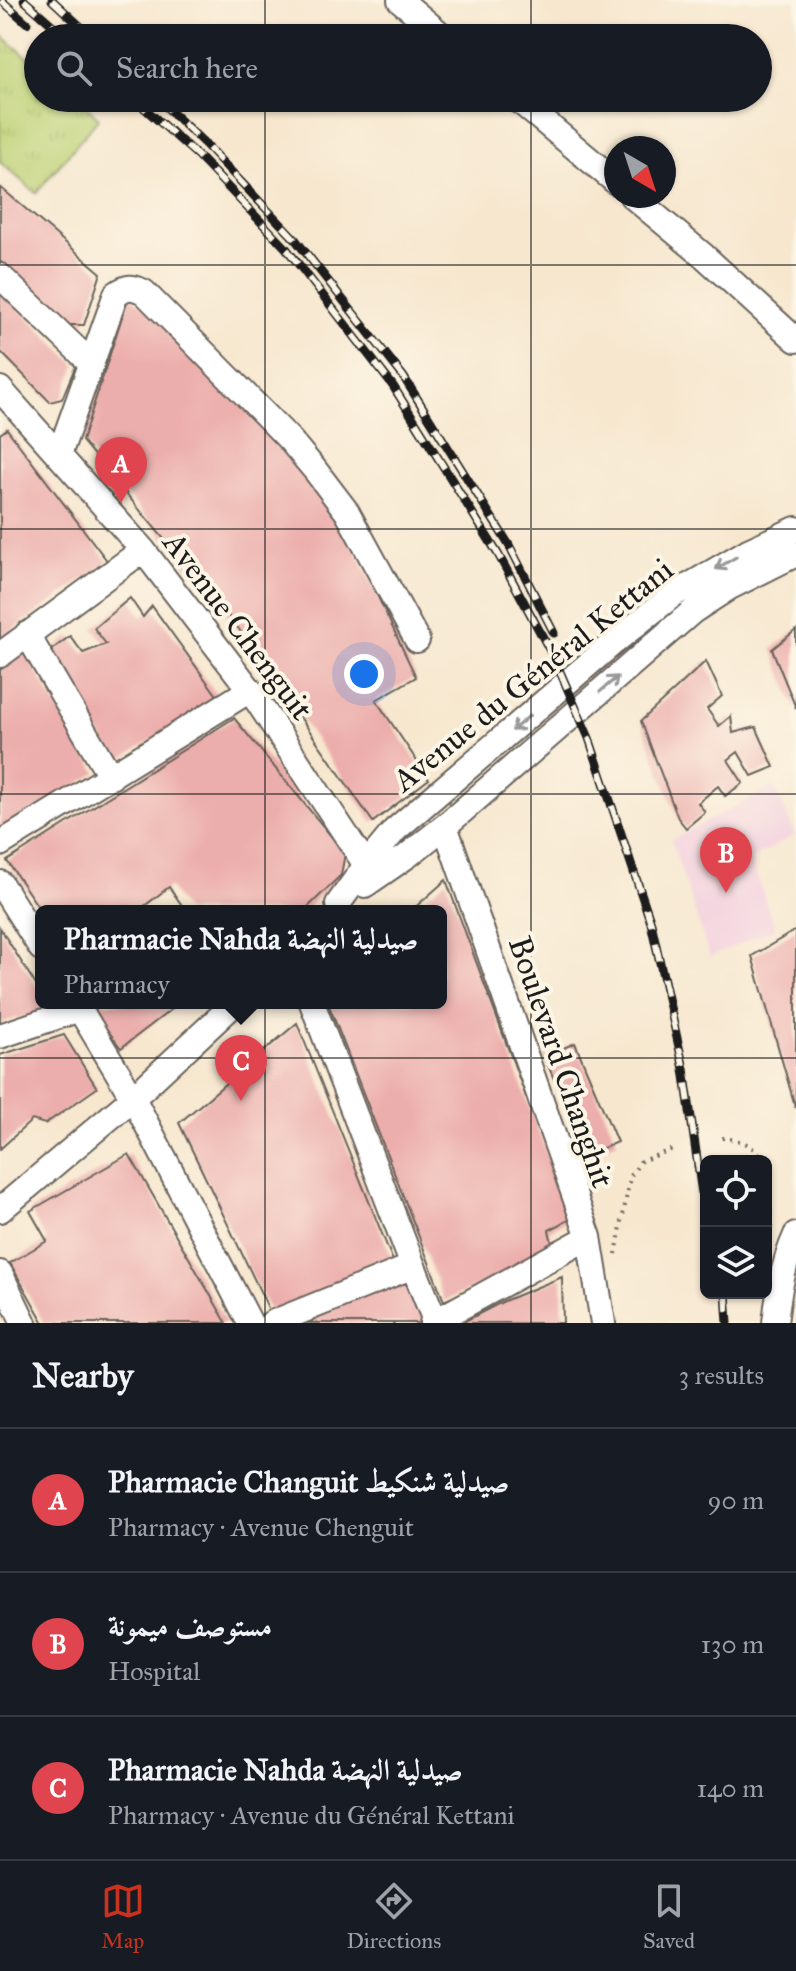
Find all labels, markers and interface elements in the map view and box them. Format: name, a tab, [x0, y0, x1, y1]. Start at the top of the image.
search box	[24, 24, 772, 112]
icon: search	[52, 46, 96, 90]
text: Search here	[116, 50, 258, 86]
north arrow	[604, 136, 676, 208]
pin: A	[95, 437, 147, 503]
street label: Avenue Chenguit	[153, 523, 321, 728]
street label: Avenue du Général Kettani	[383, 550, 681, 801]
one-way arrow	[715, 556, 738, 572]
your location	[344, 654, 384, 694]
one-way arrow	[599, 675, 619, 693]
one-way arrow	[512, 713, 532, 731]
pin: B	[700, 827, 752, 893]
popup	[35, 905, 447, 1009]
text: Pharmacie Nahda صيدلية النهضة	[64, 921, 418, 957]
street label: Boulevard Changhit	[500, 931, 622, 1193]
text: Pharmacy	[64, 968, 170, 1000]
pin: C	[215, 1035, 267, 1101]
map controls	[700, 1155, 772, 1299]
button: locate	[700, 1155, 772, 1227]
button: layers	[700, 1227, 772, 1299]
text: Nearby	[32, 1355, 134, 1396]
text: 3 results	[679, 1359, 764, 1391]
text: Pharmacie Changuit صيدلية شنكيط	[108, 1464, 510, 1500]
text: A	[49, 1484, 67, 1516]
text: 90 m	[707, 1484, 764, 1516]
text: Pharmacy · Avenue Chenguit	[108, 1511, 414, 1543]
text: مستوصف ميمونة	[108, 1608, 272, 1644]
text: B	[49, 1628, 67, 1660]
text: 130 m	[701, 1628, 764, 1660]
text: Hospital	[108, 1655, 200, 1687]
text: Pharmacie Nahda صيدلية النهضة	[108, 1752, 463, 1788]
text: C	[49, 1772, 67, 1804]
text: 140 m	[697, 1772, 764, 1804]
text: Pharmacy · Avenue du Général Kettani	[108, 1799, 515, 1831]
tab: Map	[101, 1879, 145, 1954]
tab: Directions	[346, 1879, 441, 1954]
tab: Saved	[643, 1879, 695, 1954]

